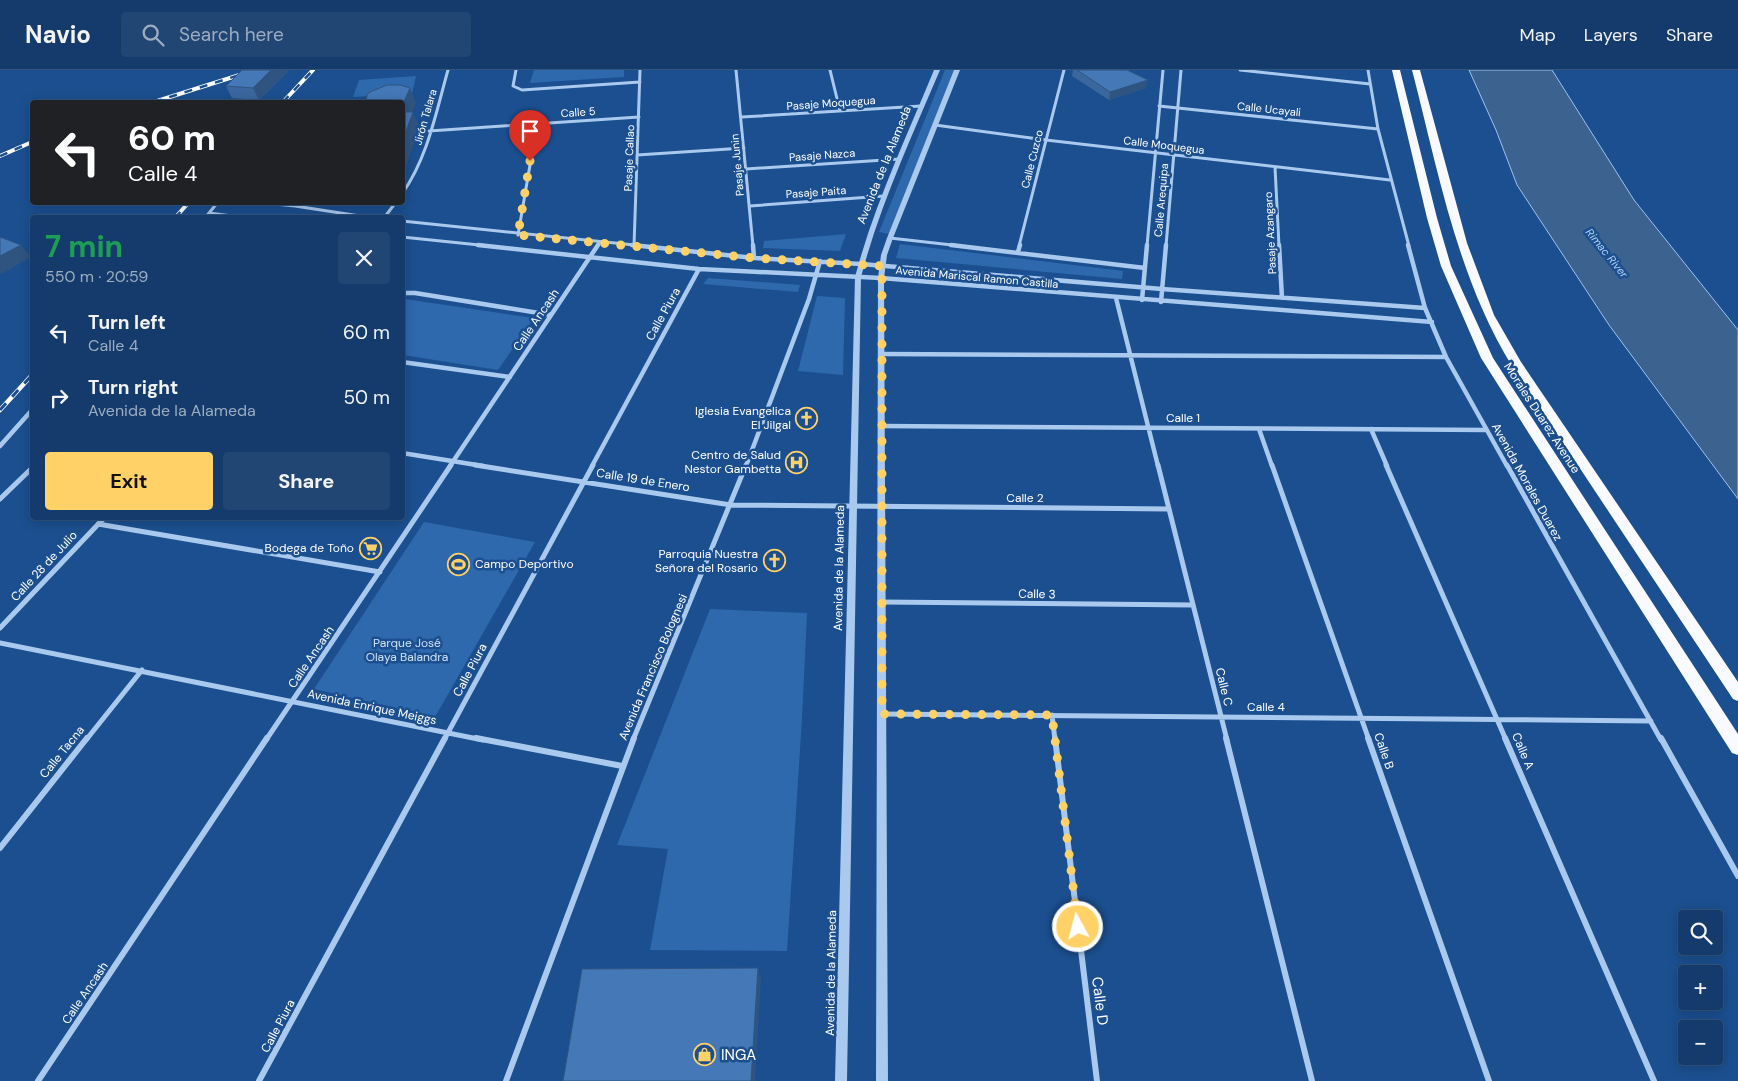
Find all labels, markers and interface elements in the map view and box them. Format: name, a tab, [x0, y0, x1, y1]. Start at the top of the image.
search box	[121, 12, 471, 57]
text: Navio	[25, 19, 91, 50]
icon: search	[139, 21, 167, 49]
text: Search here	[179, 22, 284, 47]
text: Map	[1520, 23, 1556, 47]
text: Layers	[1584, 23, 1638, 47]
text: Share	[1666, 23, 1713, 47]
street label: Jirón Talara	[410, 87, 440, 147]
street label: Pasaje Moquegua	[786, 93, 876, 113]
street label: Calle Ucayali	[1236, 99, 1302, 119]
street label: Calle 5	[560, 104, 596, 120]
street label: Avenida de la Alameda	[853, 104, 915, 226]
pin	[509, 110, 551, 161]
text: 60 m	[128, 115, 216, 161]
icon: arrive	[516, 117, 544, 145]
icon: left	[45, 120, 110, 185]
street label: Pasaje Callao	[621, 124, 637, 192]
street label: Calle Cuzco	[1018, 128, 1046, 190]
street label: Pasaje Junin	[727, 133, 747, 197]
street label: Calle Moquegua	[1123, 133, 1205, 157]
street label: Pasaje Nazca	[788, 146, 856, 164]
text: Calle 4	[128, 159, 197, 188]
street label: Calle Arequipa	[1151, 162, 1171, 238]
street label: Pasaje Paita	[785, 183, 847, 201]
street label: Pasaje Azangaro	[1261, 191, 1279, 275]
water label: Rimac River	[1583, 225, 1632, 281]
text: 7 min	[45, 227, 123, 266]
button: close	[338, 232, 390, 284]
street label: Avenida Mariscal Ramon Castilla	[895, 263, 1059, 291]
text: 550 m · 20:59	[45, 266, 148, 287]
street label: Calle Piura	[642, 285, 684, 343]
street label: Calle Ancash	[509, 286, 563, 354]
text: Turn left	[88, 310, 166, 335]
icon: left	[45, 319, 73, 347]
text: 60 m	[343, 320, 390, 345]
text: Calle 4	[88, 335, 138, 356]
street label: Morales Duarez Avenue	[1500, 360, 1584, 477]
text: Turn right	[88, 375, 178, 400]
icon: right	[45, 384, 73, 412]
text: 50 m	[343, 385, 390, 410]
text: Avenida de la Alameda	[88, 400, 256, 421]
place label: Iglesia Evangelica El Jilgal	[695, 403, 791, 433]
church icon: Iglesia Evangelica El Jilgal	[795, 406, 819, 430]
street label: Calle 1	[1166, 410, 1200, 426]
street label: Avenida Morales Duarez	[1488, 420, 1566, 544]
place label: Centro de Salud Nestor Gambetta	[684, 447, 781, 477]
hospital icon: Centro de Salud Nestor Gambetta	[785, 450, 809, 474]
button: Exit	[45, 452, 213, 510]
button: Share	[223, 452, 390, 510]
street label: Calle 19 de Enero	[595, 465, 691, 495]
street label: Calle 2	[1006, 490, 1044, 506]
street label: Avenida de la Alameda	[830, 505, 848, 631]
street label: Calle 28 de Julio	[7, 527, 81, 605]
supermarket icon: Bodega de Toño	[358, 536, 382, 560]
place label: Bodega de Toño	[265, 540, 354, 556]
place label: Parroquia Nuestra Señora del Rosario	[655, 546, 758, 576]
church icon: Parroquia Nuestra Señora del Rosario	[762, 549, 786, 573]
sports icon: Campo Deportivo	[447, 552, 471, 576]
place label: Campo Deportivo	[475, 556, 574, 572]
street label: Calle 3	[1018, 586, 1056, 602]
street label: Avenida Francisco Bolognesi	[615, 591, 691, 743]
street label: Calle Ancash	[284, 623, 338, 691]
park label: Parque José Olaya Balandra	[366, 635, 448, 665]
street label: Calle Piura	[449, 641, 491, 699]
street label: Calle C	[1212, 666, 1237, 708]
street label: Avenida Enrique Meiggs	[306, 685, 438, 729]
street label: Calle 4	[1247, 699, 1285, 715]
street label: Calle Tacna	[36, 722, 88, 782]
street label: Calle A	[1508, 730, 1538, 772]
street label: Calle B	[1370, 731, 1398, 771]
position arrow	[1051, 900, 1103, 952]
street label: Avenida de la Alameda	[822, 910, 840, 1036]
map controls	[1678, 910, 1723, 1065]
button: search	[1678, 910, 1723, 955]
street label: Calle Ancash	[58, 959, 112, 1027]
button: +	[1678, 965, 1723, 1010]
street label: Calle D	[1087, 976, 1113, 1026]
street label: Calle Piura	[257, 997, 299, 1055]
button: −	[1678, 1020, 1723, 1065]
shop icon: INGA	[693, 1043, 717, 1067]
place label: INGA	[721, 1045, 756, 1065]

